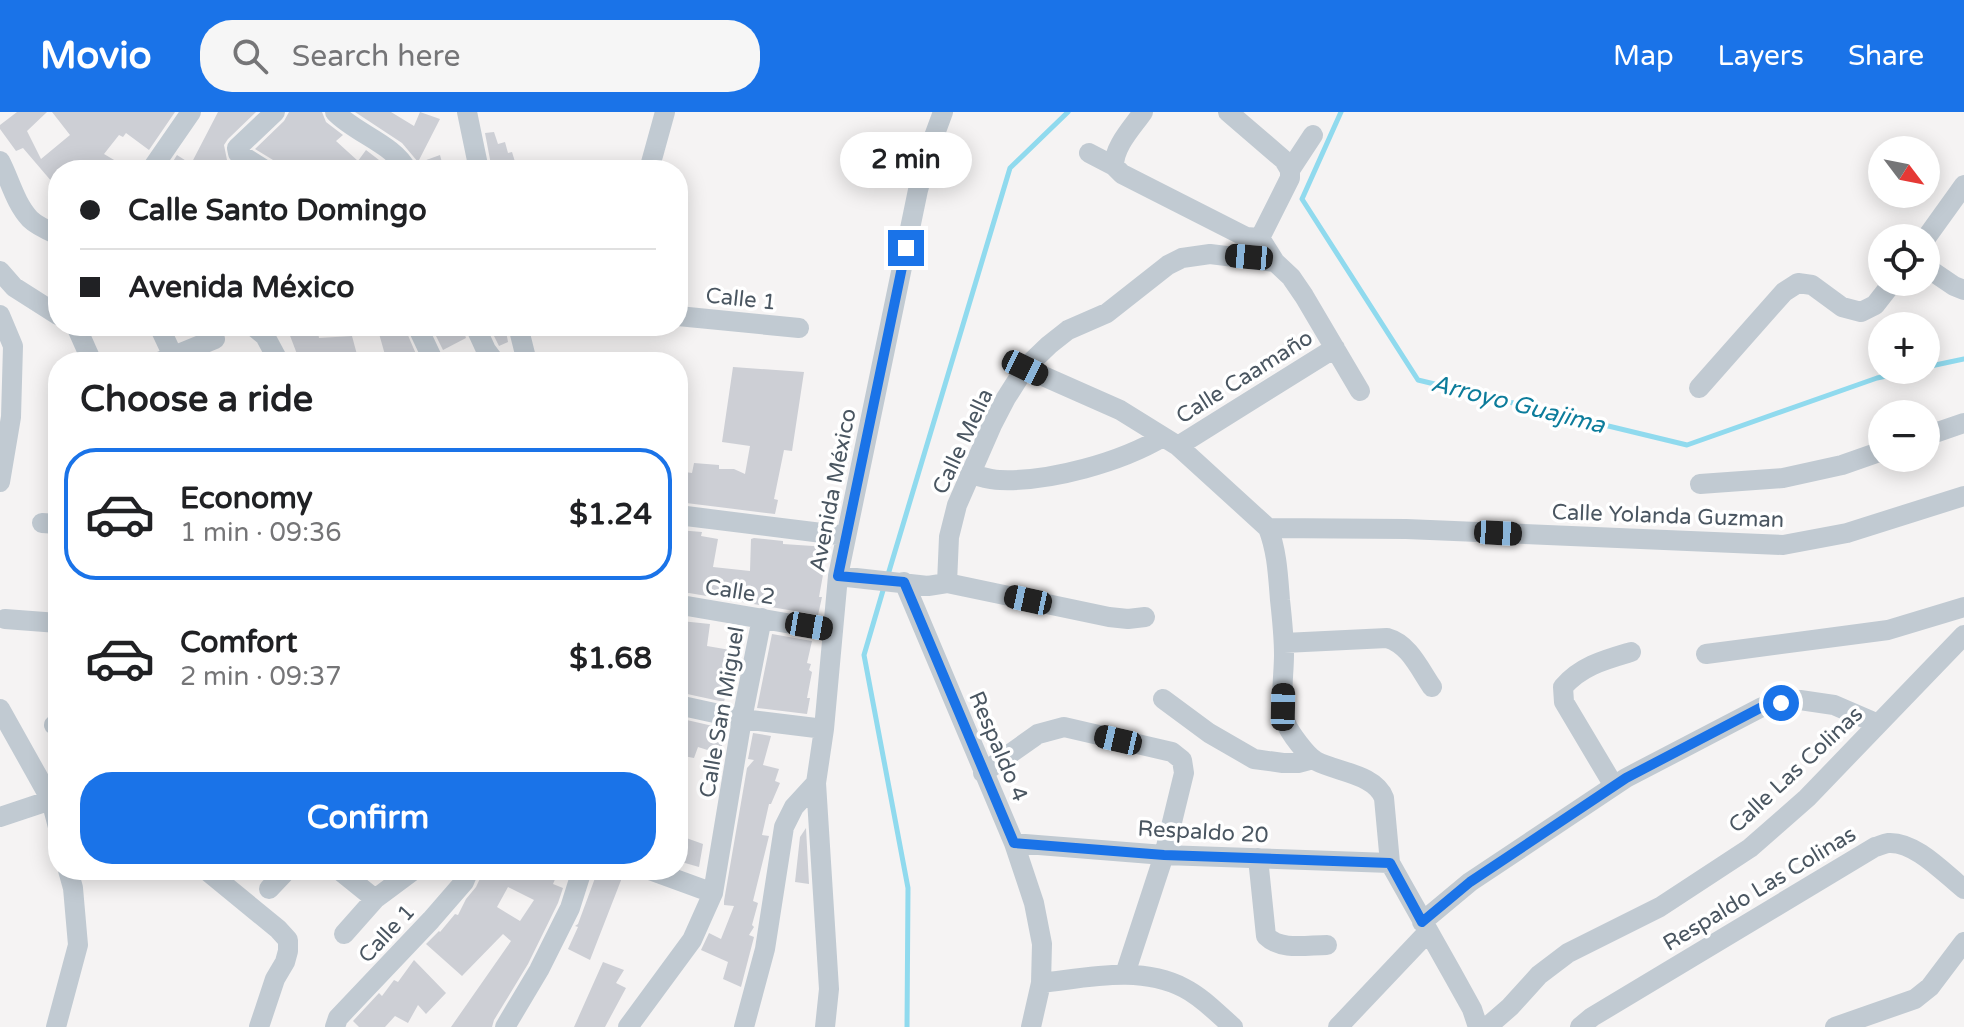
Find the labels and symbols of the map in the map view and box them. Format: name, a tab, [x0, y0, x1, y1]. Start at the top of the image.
callout: 2 min	[840, 132, 972, 188]
north arrow	[1868, 136, 1940, 208]
route end	[888, 230, 924, 266]
car	[1224, 243, 1274, 271]
street label: Calle 1	[704, 282, 777, 316]
street label: Calle Caamaño	[1171, 324, 1318, 429]
car	[998, 347, 1052, 389]
water label: Arroyo Guajima	[1428, 369, 1608, 440]
street label: Calle Mella	[927, 384, 999, 498]
street label: Avenida México	[804, 406, 862, 574]
street label: Calle Yolanda Guzman	[1551, 499, 1785, 533]
car	[1473, 520, 1523, 546]
street label: Calle 2	[703, 574, 777, 610]
car	[1002, 583, 1054, 617]
car	[783, 610, 835, 642]
street label: Calle San Miguel	[694, 624, 750, 800]
car	[1271, 683, 1295, 731]
route start	[1763, 685, 1799, 721]
street label: Respaldo 4	[963, 687, 1033, 806]
street label: Calle Las Colinas	[1723, 701, 1868, 838]
car	[1092, 723, 1144, 757]
street label: Respaldo 20	[1137, 816, 1269, 848]
street label: Respaldo Las Colinas	[1658, 821, 1861, 957]
street label: Calle 1	[353, 899, 420, 968]

